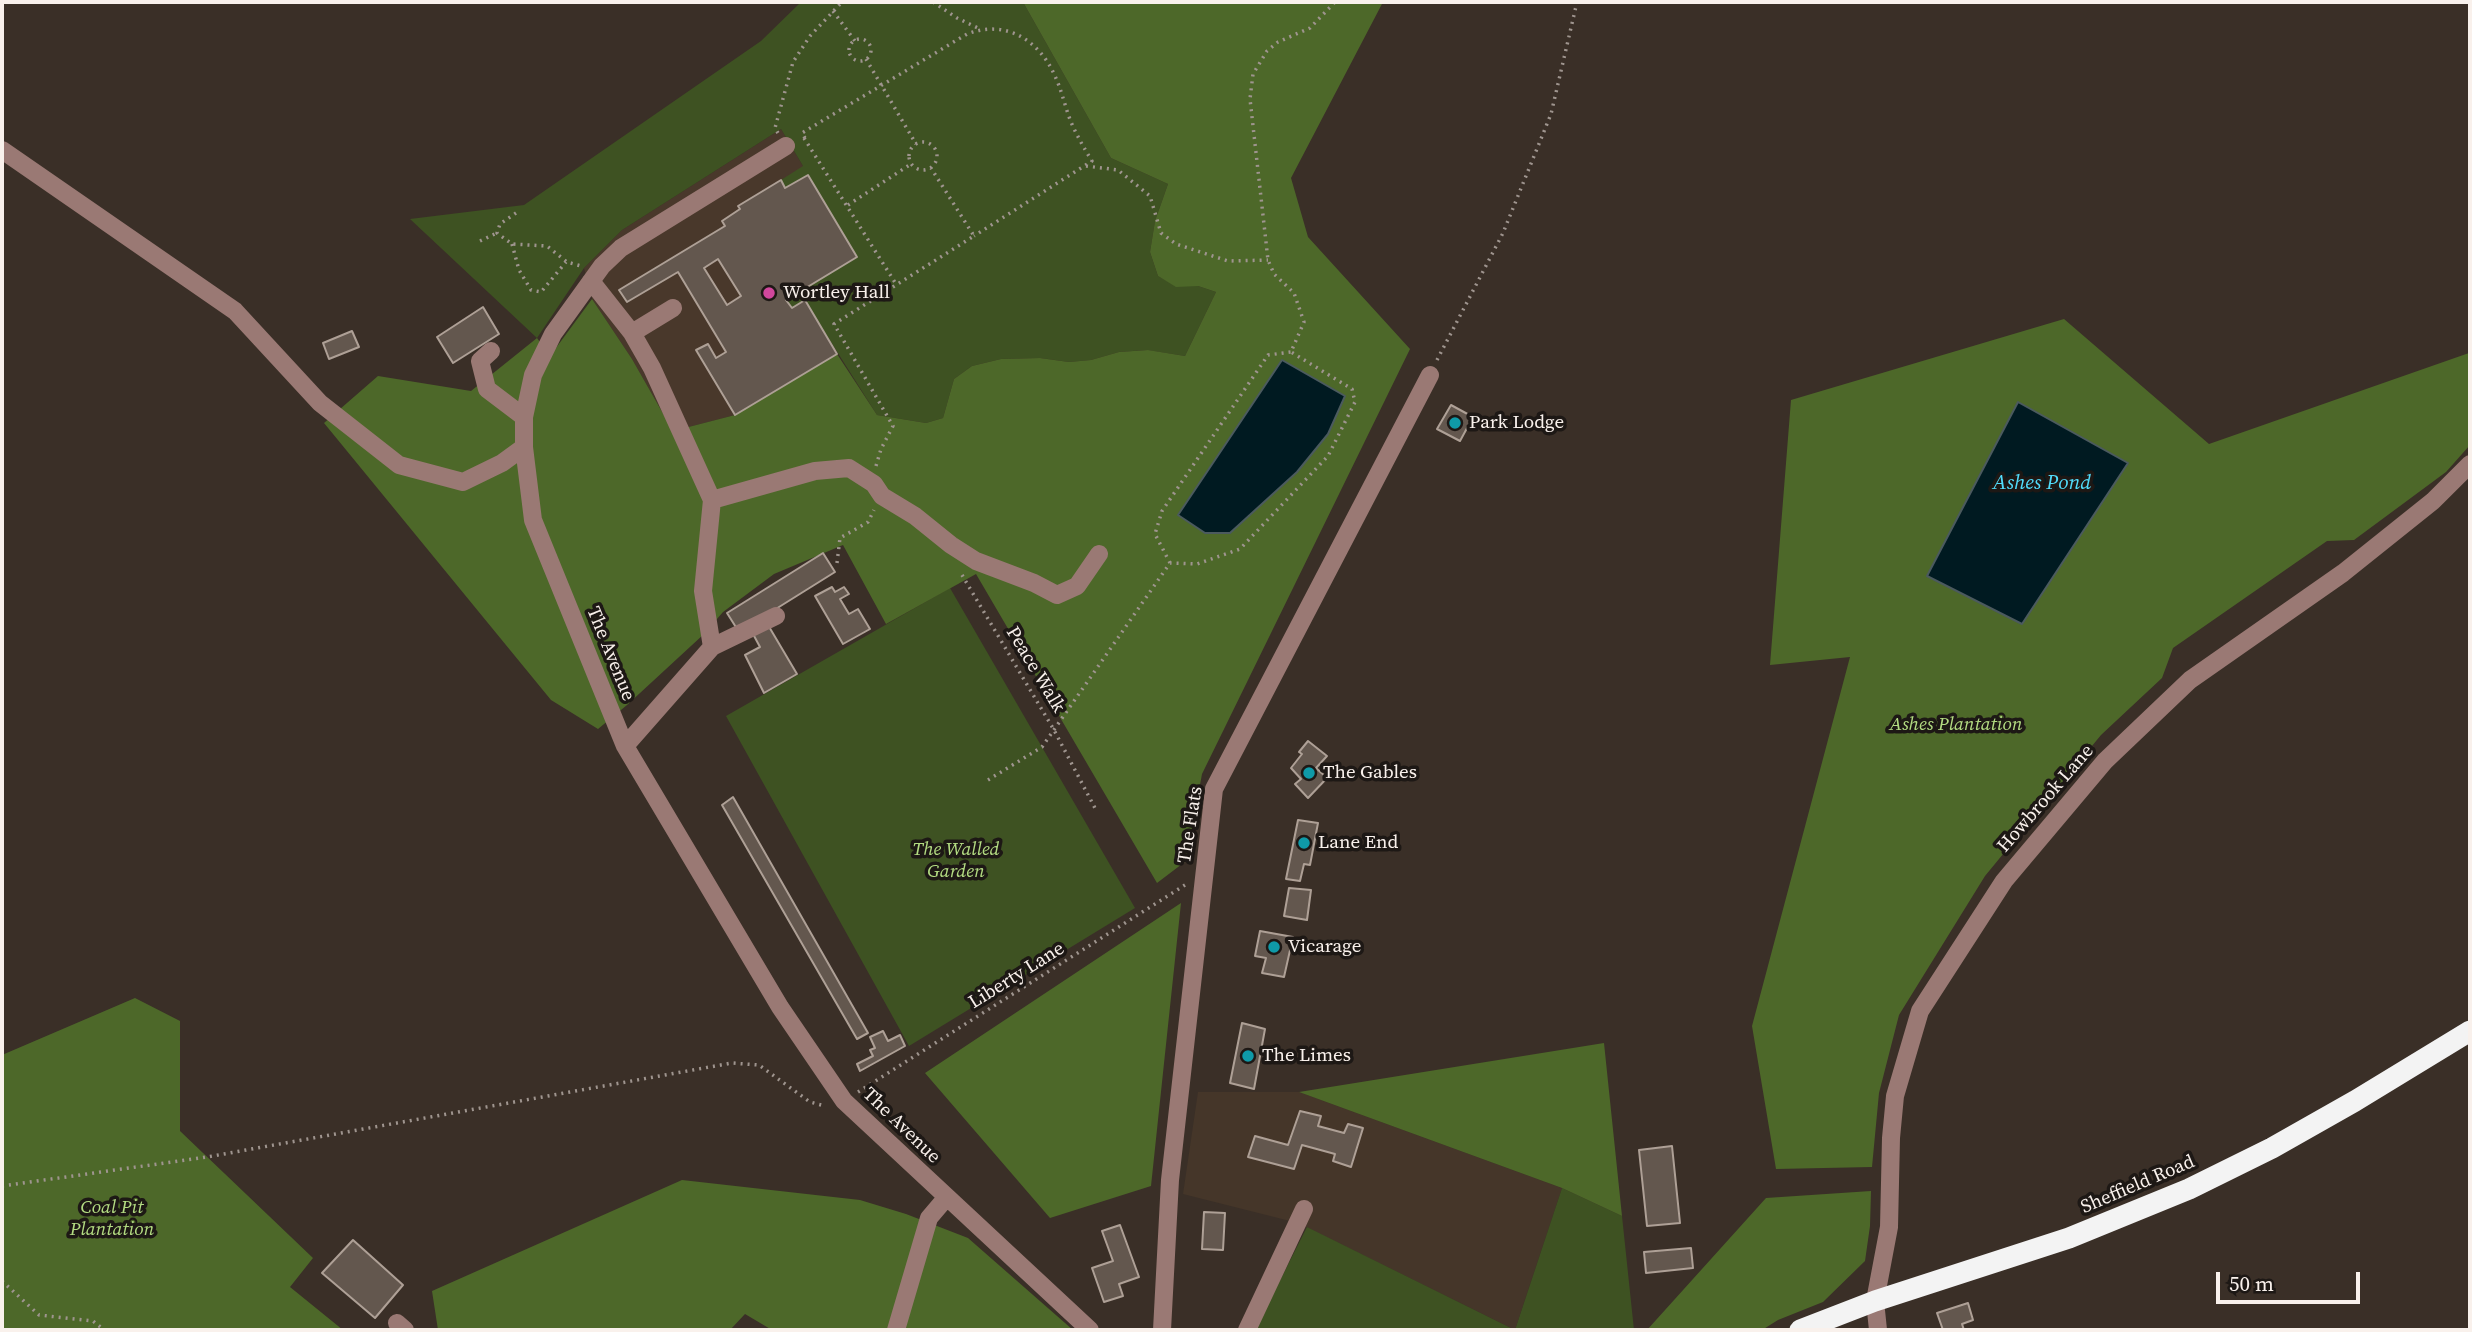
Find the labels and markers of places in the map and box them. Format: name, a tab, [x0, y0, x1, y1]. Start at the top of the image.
place label: Wortley Hall	[783, 282, 890, 304]
marker: Wortley Hall	[761, 285, 777, 301]
place label: Park Lodge	[1469, 412, 1564, 434]
marker: Park Lodge	[1447, 415, 1463, 431]
place label: The Gables	[1323, 762, 1417, 784]
marker: The Gables	[1301, 765, 1317, 781]
place label: Lane End	[1318, 832, 1398, 854]
marker: Lane End	[1296, 835, 1312, 851]
place label: Vicarage	[1288, 936, 1361, 958]
marker: Vicarage	[1266, 939, 1282, 955]
place label: The Limes	[1262, 1045, 1351, 1067]
marker: The Limes	[1240, 1048, 1256, 1064]

